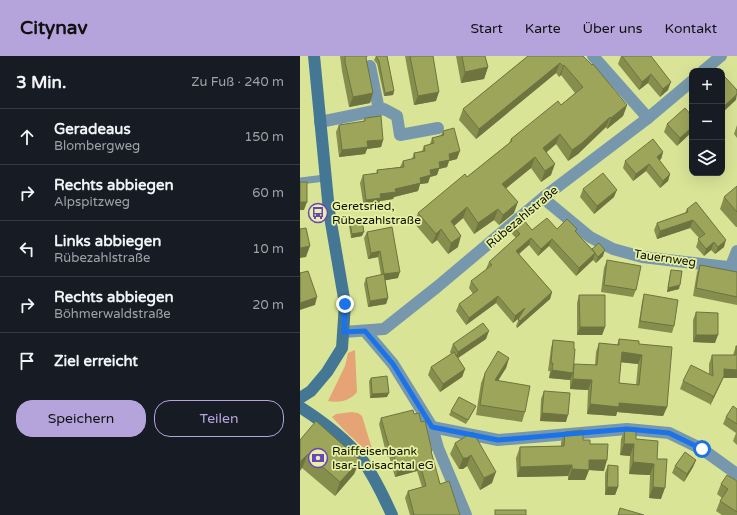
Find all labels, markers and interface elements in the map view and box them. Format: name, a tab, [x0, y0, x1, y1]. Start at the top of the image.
text: Citynav	[20, 17, 87, 39]
text: Start	[471, 20, 503, 37]
text: Karte	[525, 20, 561, 37]
text: Über uns	[583, 20, 643, 37]
text: Kontakt	[665, 20, 717, 37]
map controls	[689, 68, 725, 176]
button: +	[689, 68, 725, 104]
text: 3 Min.	[16, 72, 66, 93]
text: Zu Fuß · 240 m	[191, 74, 284, 90]
button: −	[689, 104, 725, 140]
text: Geradeaus	[54, 120, 131, 138]
icon: ahead	[16, 126, 38, 148]
text: 150 m	[244, 129, 284, 145]
text: Blombergweg	[54, 138, 140, 154]
button: layers	[689, 140, 725, 176]
text: Rechts abbiegen	[54, 176, 174, 194]
icon: right	[16, 182, 38, 204]
street label: Rübezahlstraße	[483, 183, 561, 251]
text: 60 m	[252, 185, 284, 201]
text: Alpspitzweg	[54, 194, 130, 210]
place label: Geretsried, Rübezahlstraße	[332, 199, 421, 227]
bus stop icon: Geretsried, Rübezahlstraße	[307, 202, 329, 224]
text: Links abbiegen	[54, 232, 161, 250]
icon: left	[16, 238, 38, 260]
text: 10 m	[252, 241, 284, 257]
street label: Tauernweg	[633, 247, 697, 269]
text: Rübezahlstraße	[54, 250, 150, 266]
text: Rechts abbiegen	[54, 288, 174, 306]
icon: right	[16, 294, 38, 316]
route end	[336, 295, 354, 313]
text: 20 m	[252, 297, 284, 313]
text: Böhmerwaldstraße	[54, 306, 171, 322]
icon: arrive	[16, 350, 38, 372]
text: Ziel erreicht	[54, 352, 138, 370]
button: Speichern	[16, 400, 146, 437]
button: Teilen	[154, 400, 284, 437]
route start	[693, 440, 711, 458]
place label: Raiffeisenbank Isar-Loisachtal eG	[332, 444, 434, 472]
bank icon: Raiffeisenbank Isar-Loisachtal eG	[307, 447, 329, 469]

